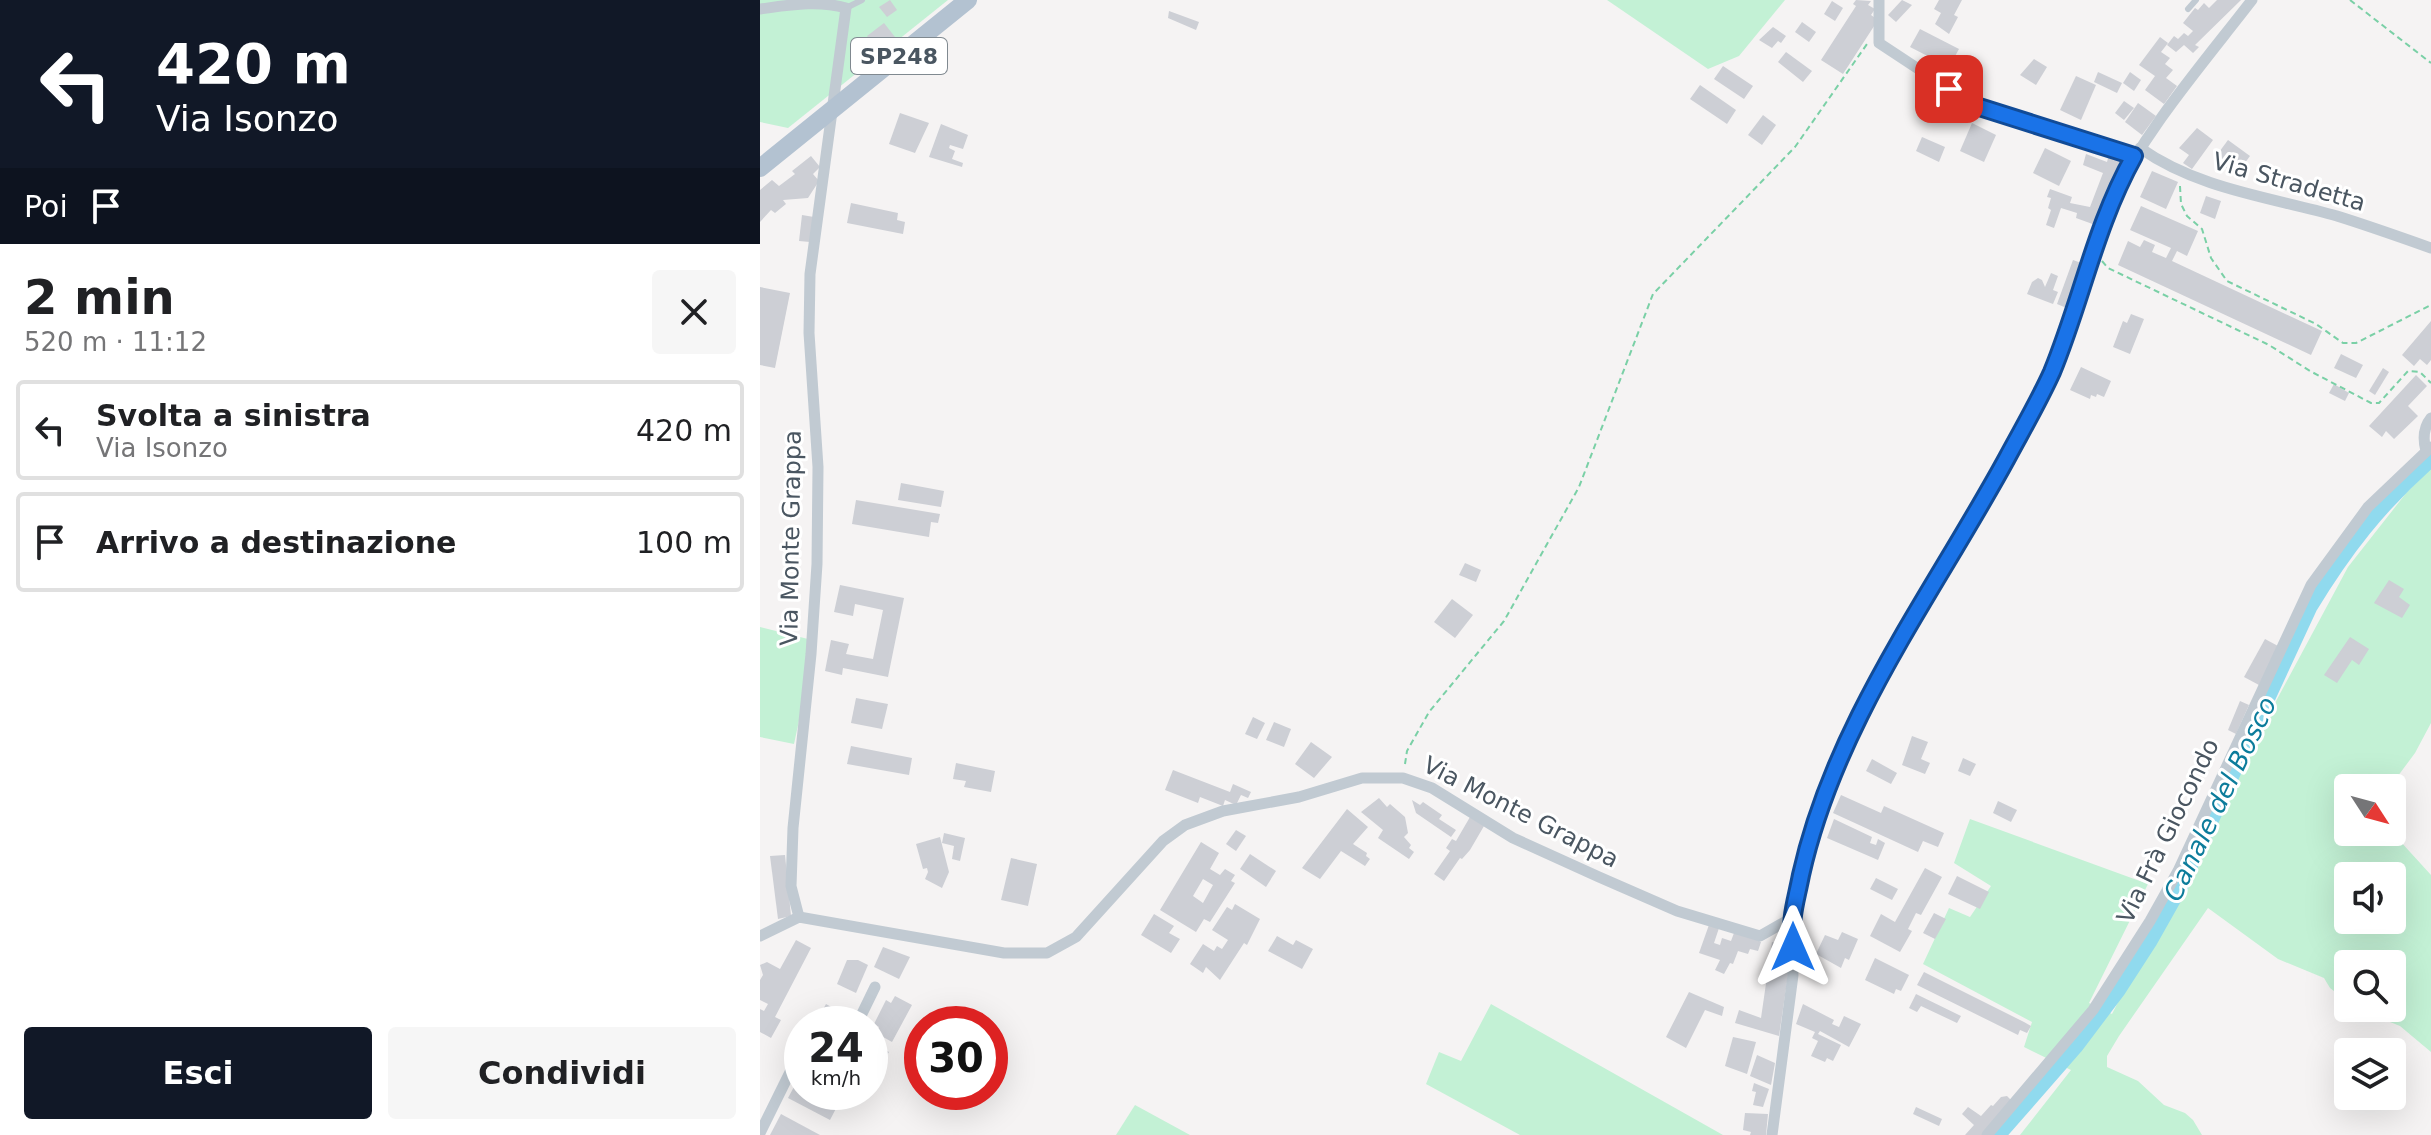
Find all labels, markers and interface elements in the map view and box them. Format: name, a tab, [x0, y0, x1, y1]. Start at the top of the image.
text: 420 m	[156, 31, 351, 96]
icon: left	[24, 32, 128, 136]
road number: SP248	[851, 38, 947, 74]
pin	[1915, 55, 1983, 123]
icon: arrive	[1927, 67, 1971, 111]
text: Via Isonzo	[156, 98, 338, 139]
street label: Via Stradetta	[2209, 147, 2369, 217]
icon: arrive	[84, 184, 128, 228]
text: Poi	[24, 189, 68, 224]
text: 2 min	[24, 269, 175, 325]
button: close	[652, 270, 736, 354]
text: 520 m · 11:12	[24, 327, 207, 357]
text: Svolta a sinistra	[96, 398, 371, 433]
icon: left	[28, 408, 72, 452]
text: 420 m	[636, 413, 732, 448]
street label: Via Monte Grappa	[775, 430, 807, 646]
text: Via Isonzo	[96, 433, 228, 463]
icon: arrive	[28, 520, 72, 564]
text: Arrivo a destinazione	[96, 525, 456, 560]
text: 100 m	[636, 525, 732, 560]
water label: Canale del Bosco	[2158, 692, 2282, 906]
street label: Via Frà Giocondo	[2111, 734, 2225, 928]
street label: Via Monte Grappa	[1419, 751, 1623, 873]
north arrow	[2334, 774, 2406, 846]
map controls	[2334, 774, 2406, 1110]
button: sound	[2334, 862, 2406, 934]
position arrow	[1751, 905, 1835, 989]
button: search	[2334, 950, 2406, 1022]
speed limit sign: 30	[904, 1006, 1008, 1110]
text: 24	[808, 1025, 864, 1071]
button: Esci	[24, 1027, 372, 1119]
button: Condividi	[388, 1027, 736, 1119]
button: layers	[2334, 1038, 2406, 1110]
text: km/h	[811, 1066, 861, 1090]

